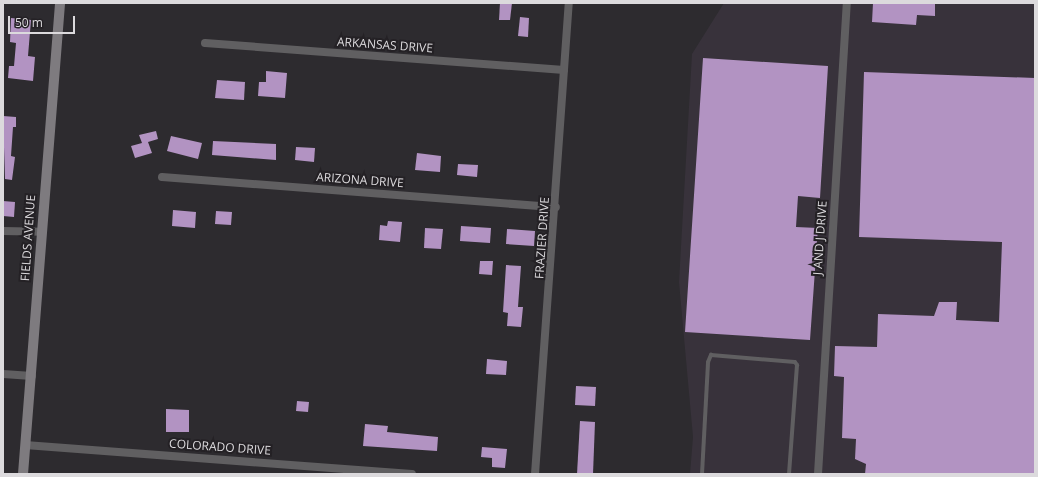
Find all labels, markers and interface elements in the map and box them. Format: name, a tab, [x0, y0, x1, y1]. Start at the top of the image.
scale bar	[10, 8, 77, 34]
text: 50 m	[15, 14, 43, 31]
street label: ARKANSAS DRIVE	[337, 34, 433, 56]
street label: ARIZONA DRIVE	[316, 170, 404, 190]
street label: FIELDS AVENUE	[18, 194, 38, 282]
street label: FRAZIER DRIVE	[532, 197, 552, 279]
street label: J AND J DRIVE	[810, 200, 830, 276]
street label: COLORADO DRIVE	[169, 436, 271, 458]

